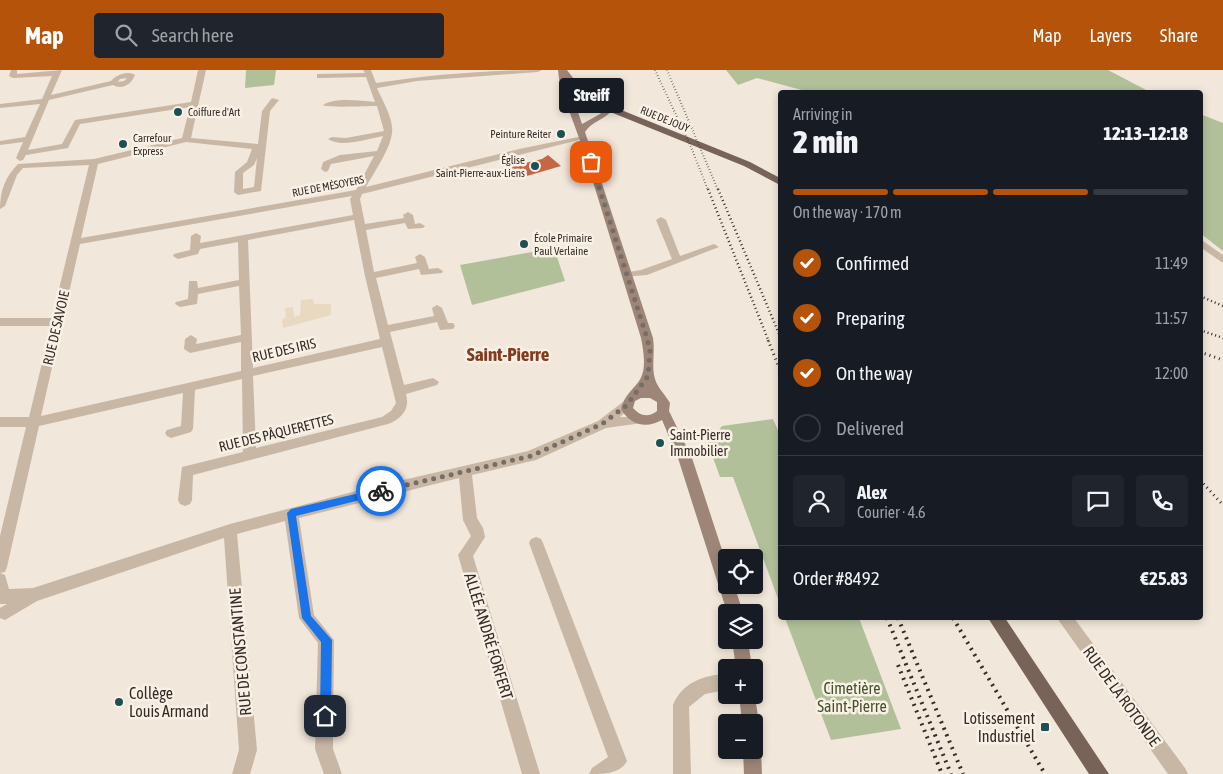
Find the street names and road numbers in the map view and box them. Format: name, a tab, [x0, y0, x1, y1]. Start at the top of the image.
street label: RUE DE JOUY	[639, 104, 691, 134]
street label: RUE DE MÉSOYERS	[291, 173, 365, 199]
street label: RUE DE SAVOIE	[40, 289, 72, 367]
street label: RUE DES IRIS	[251, 335, 317, 365]
street label: RUE DES PÂQUERETTES	[217, 411, 335, 455]
street label: ALLÉE ANDRÉ FORFERT	[461, 571, 517, 701]
street label: RUE DE CONSTANTINE	[225, 587, 255, 716]
street label: RUE DE LA ROTONDE	[1080, 643, 1164, 749]

